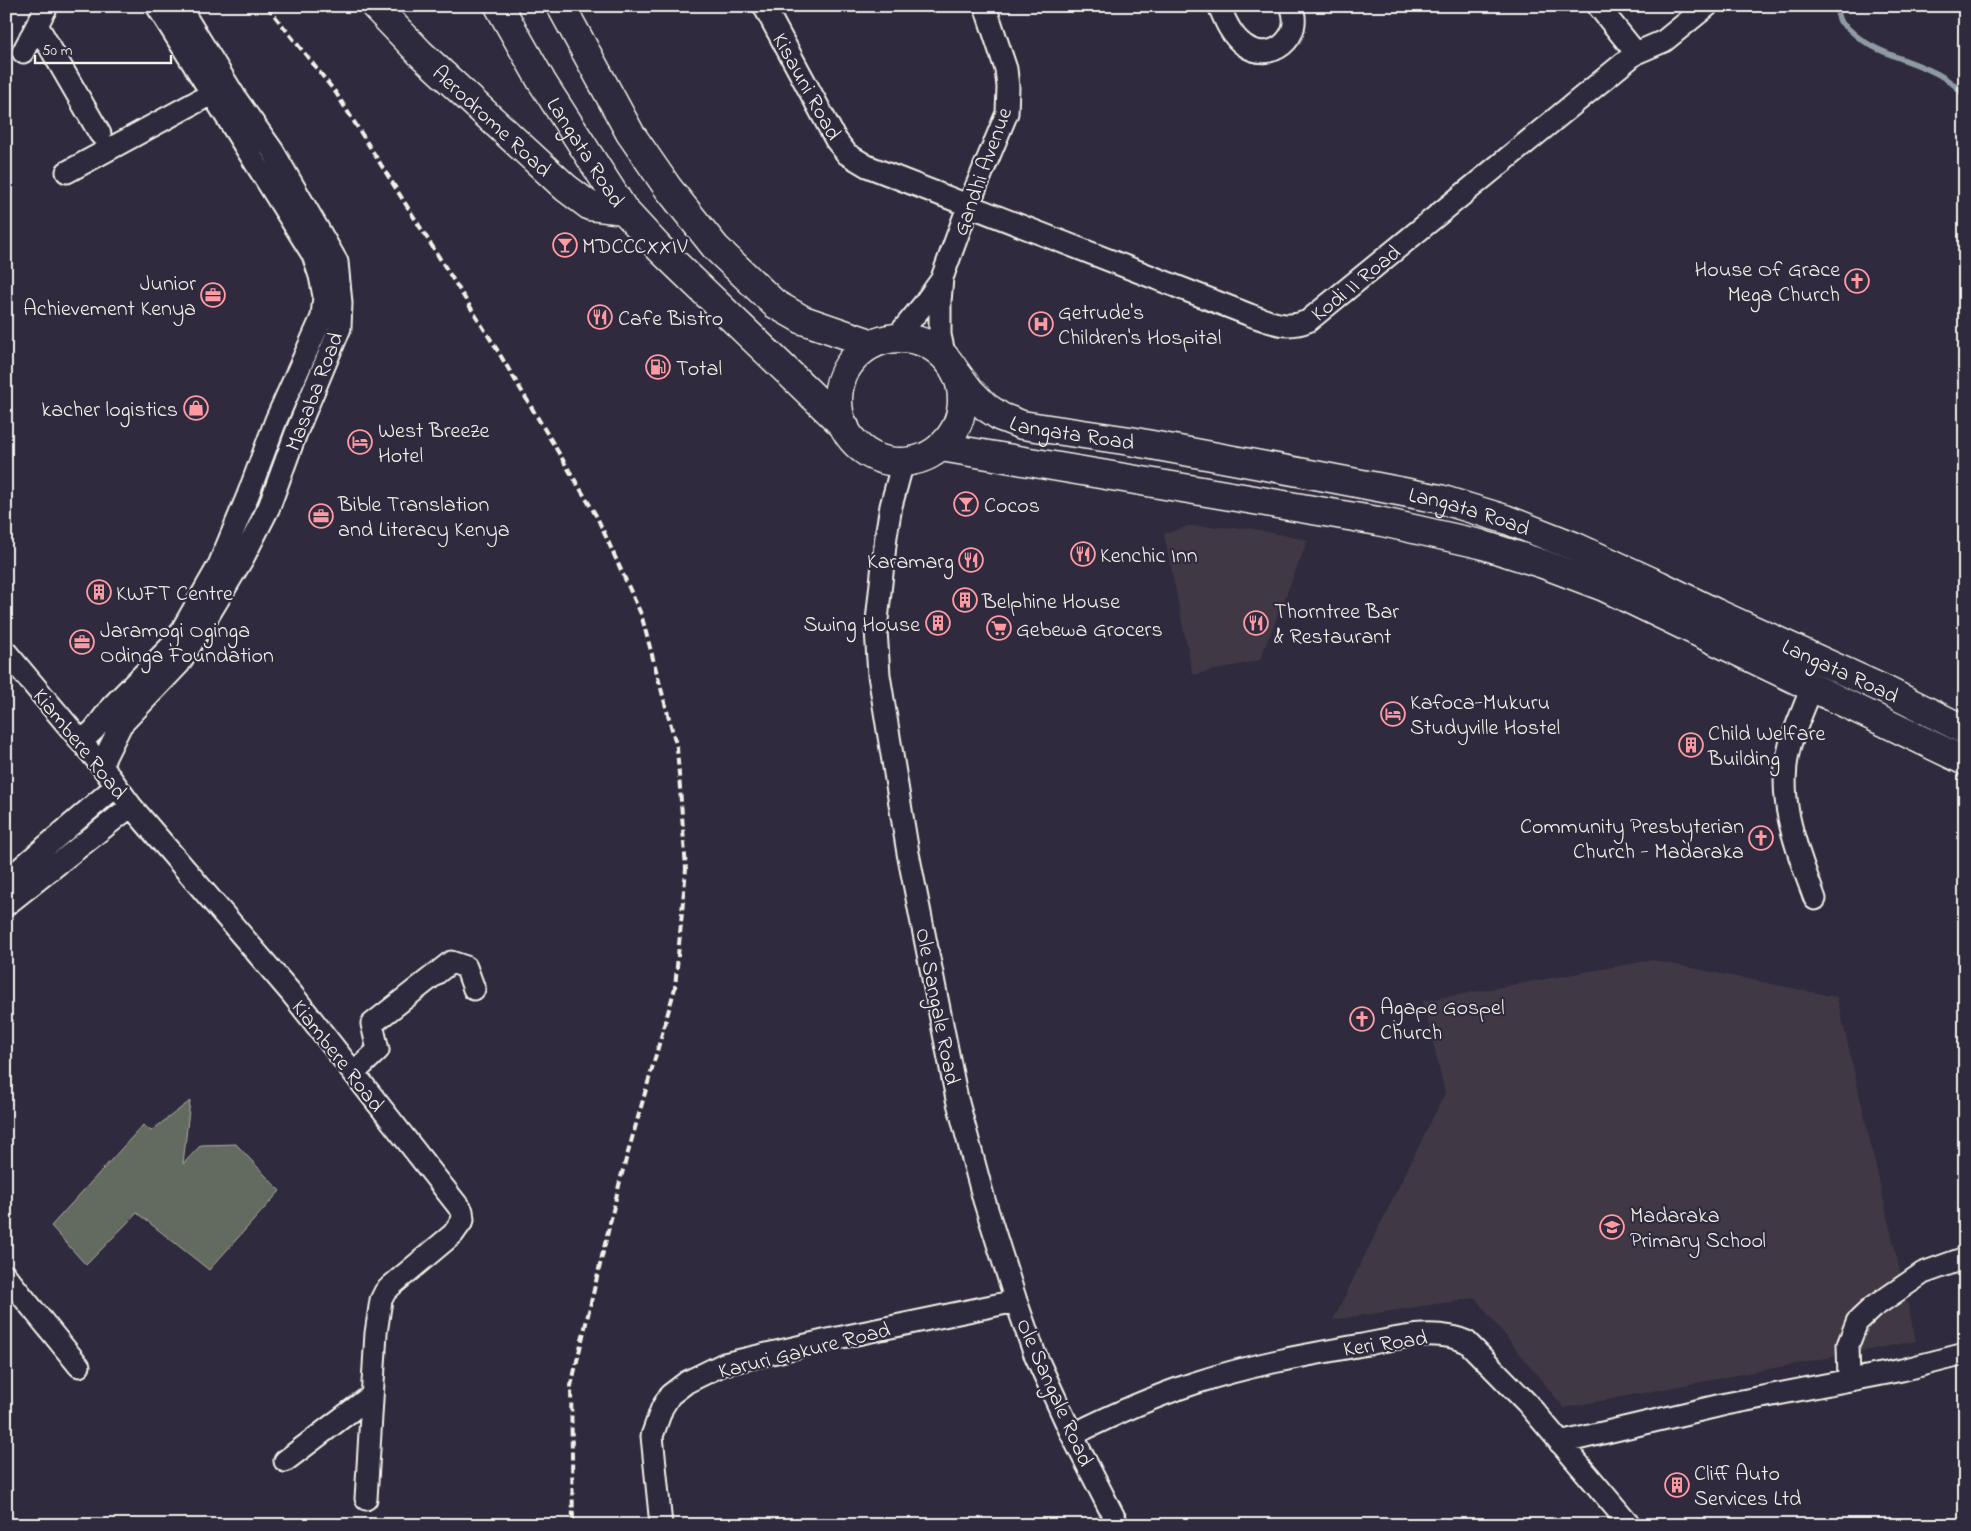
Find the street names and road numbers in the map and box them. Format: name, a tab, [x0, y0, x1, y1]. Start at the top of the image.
street label: Kisauni Road	[763, 28, 848, 147]
street label: Aerodrome Road	[424, 59, 558, 186]
street label: Langata Road	[537, 92, 631, 215]
street label: Gandhi Avenue	[946, 103, 1022, 241]
street label: Kodi II Road	[1305, 238, 1409, 331]
street label: Masaba Road	[278, 328, 353, 456]
street label: Langata Road	[1004, 409, 1136, 460]
street label: Langata Road	[1406, 480, 1534, 546]
street label: Langata Road	[1776, 632, 1903, 713]
street label: Kiambere Road	[24, 682, 134, 807]
street label: Ole Sangale Road	[904, 925, 967, 1088]
street label: Kiambere Road	[282, 994, 391, 1120]
street label: Ole Sangale Road	[1005, 1314, 1100, 1473]
street label: Karuri Gakure Road	[715, 1315, 894, 1389]
street label: Keri Road	[1341, 1323, 1430, 1367]

